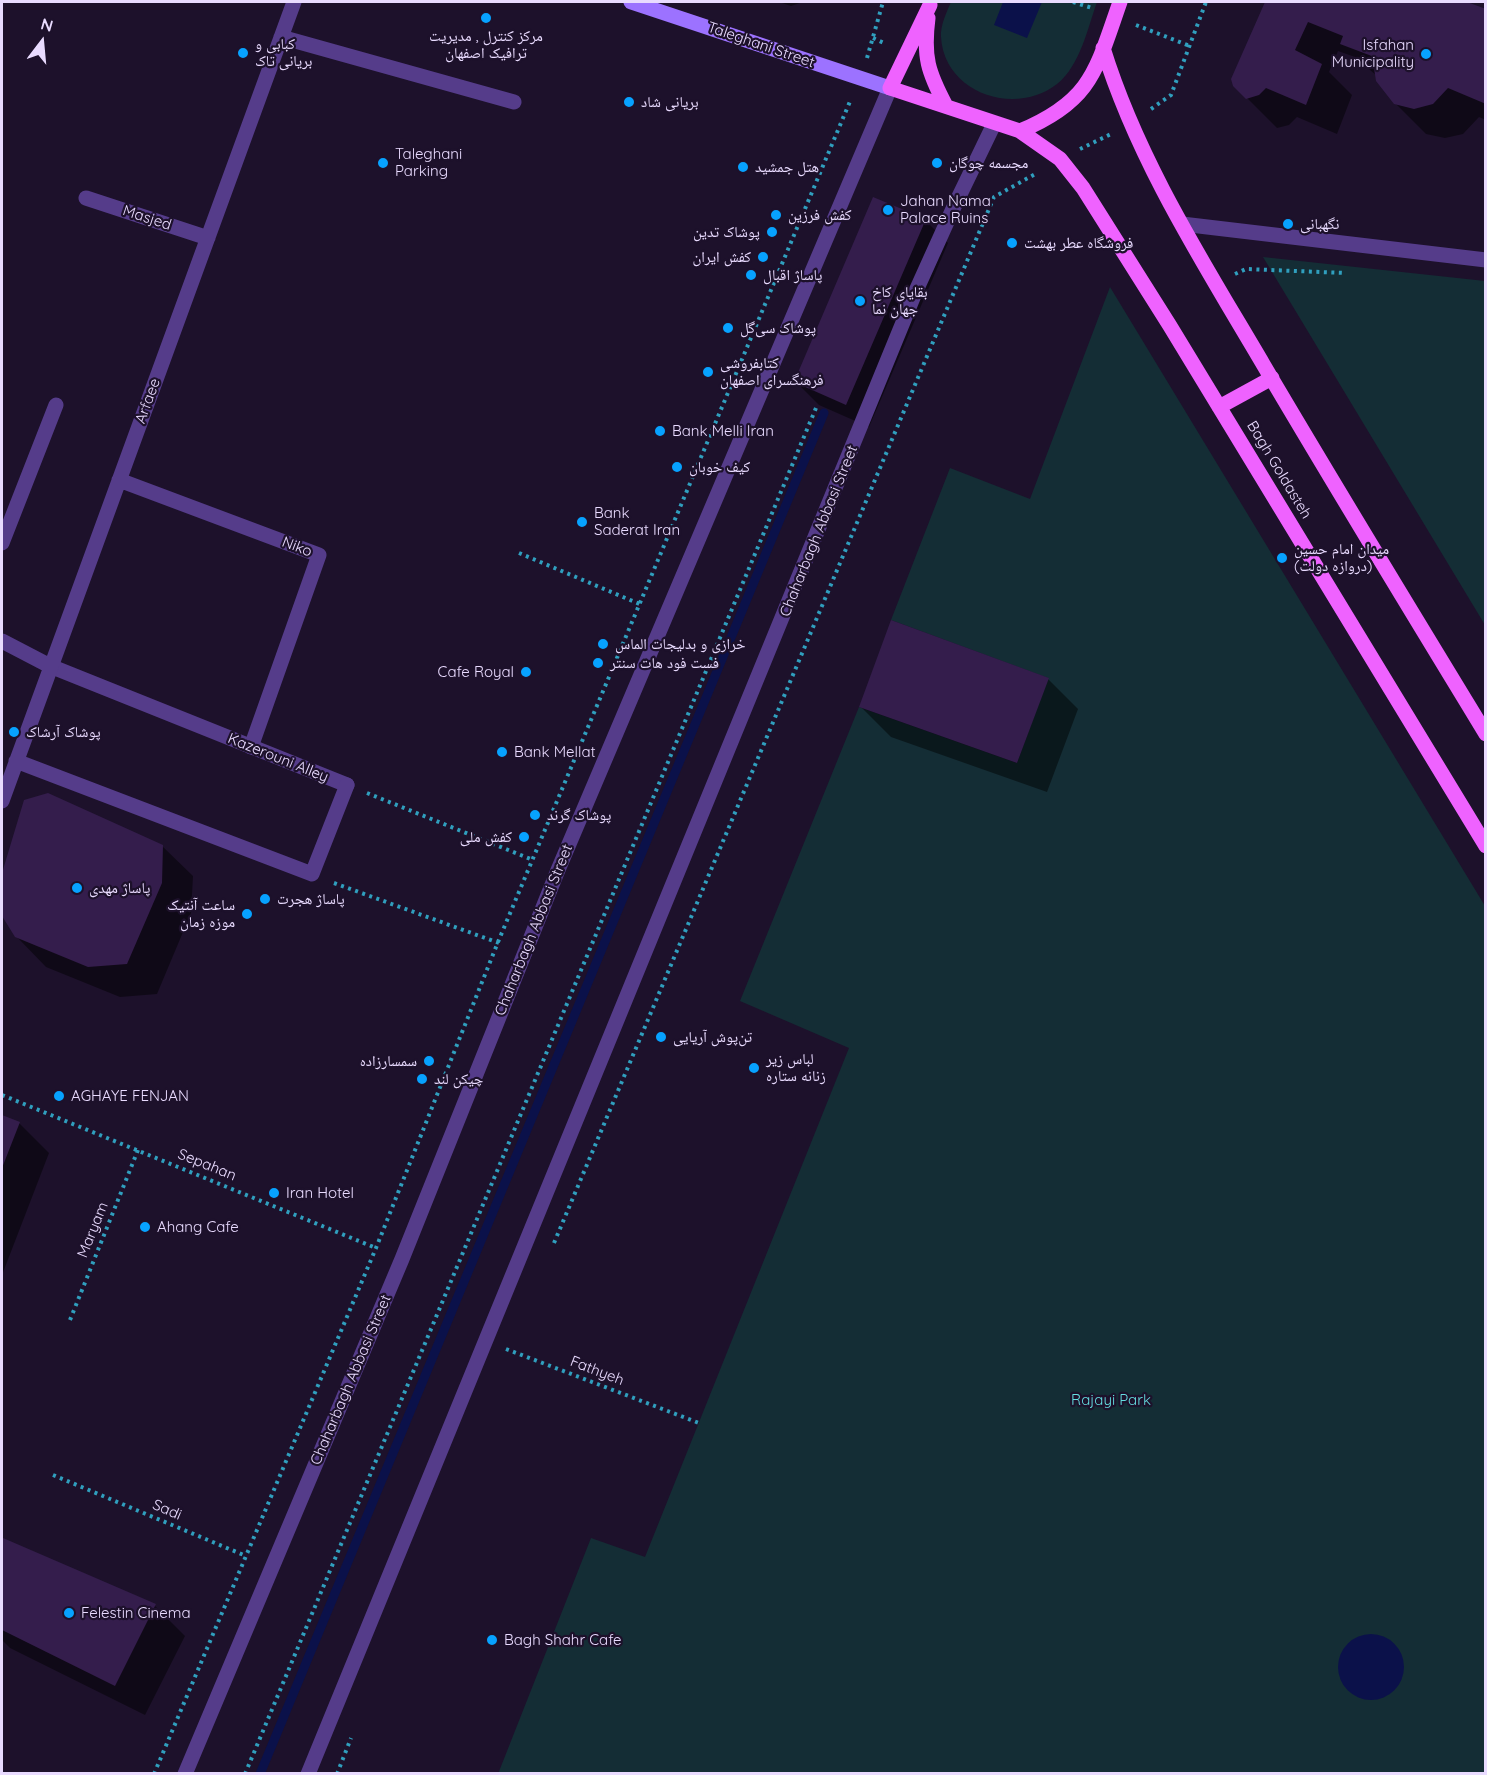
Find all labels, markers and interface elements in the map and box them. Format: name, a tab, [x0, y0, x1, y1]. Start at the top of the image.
marker: مرکز کنترل , مدیریت ترافیک اصفهان	[479, 11, 493, 25]
north arrow	[12, 12, 72, 72]
text: N	[39, 13, 55, 36]
street label: Taleghani Street	[705, 18, 817, 72]
place label: مرکز کنترل , مدیریت ترافیک اصفهان	[429, 27, 543, 62]
place label: کبابی و بریانی تاک	[255, 35, 312, 70]
place label: Isfahan Municipality	[1332, 36, 1414, 71]
marker: کبابی و بریانی تاک	[236, 46, 250, 60]
marker: Isfahan Municipality	[1419, 47, 1433, 61]
place label: بریانی شاد	[641, 93, 699, 111]
marker: بریانی شاد	[622, 95, 636, 109]
place label: Taleghani Parking	[395, 145, 462, 180]
place label: مجسمه چوگان	[949, 154, 1028, 172]
marker: Taleghani Parking	[376, 156, 390, 170]
marker: مجسمه چوگان	[930, 156, 944, 170]
place label: هتل جمشید	[755, 158, 819, 176]
marker: هتل جمشید	[736, 160, 750, 174]
place label: Jahan Nama Palace Ruins	[900, 192, 991, 227]
street label: Masjed	[120, 202, 174, 234]
marker: Jahan Nama Palace Ruins	[881, 203, 895, 217]
place label: کفش فرزین	[788, 206, 851, 224]
marker: کفش فرزین	[769, 208, 783, 222]
place label: نگهبانی	[1300, 215, 1339, 233]
marker: نگهبانی	[1281, 217, 1295, 231]
place label: پوشاک تدین	[693, 223, 760, 241]
marker: پوشاک تدین	[765, 225, 779, 239]
place label: فروشگاه عطر بهشت	[1024, 234, 1133, 252]
marker: فروشگاه عطر بهشت	[1005, 236, 1019, 250]
place label: کفش ایران	[692, 248, 751, 266]
marker: کفش ایران	[756, 250, 770, 264]
place label: پاساژ اقبال	[763, 266, 822, 284]
marker: پاساژ اقبال	[744, 268, 758, 282]
place label: بقایای کاخ جهان نما	[872, 283, 928, 318]
marker: بقایای کاخ جهان نما	[853, 294, 867, 308]
place label: پوشاک سی‌گل	[740, 319, 816, 337]
marker: پوشاک سی‌گل	[721, 321, 735, 335]
place label: کتابفروشی فرهنگسرای اصفهان	[720, 354, 824, 389]
marker: کتابفروشی فرهنگسرای اصفهان	[701, 365, 715, 379]
street label: Arfaee	[132, 376, 164, 426]
street label: Bagh Goldasteh	[1243, 418, 1315, 522]
place label: Bank Melli Iran	[672, 422, 774, 440]
marker: Bank Melli Iran	[653, 424, 667, 438]
street label: Chaharbagh Abbasi Street	[776, 443, 862, 619]
place label: کیف خوبان	[689, 458, 750, 476]
marker: کیف خوبان	[670, 460, 684, 474]
place label: Bank Saderat Iran	[594, 504, 680, 539]
marker: Bank Saderat Iran	[575, 515, 589, 529]
street label: Niko	[279, 533, 315, 561]
place label: میدان امام حسین (دروازه دولت)	[1294, 540, 1389, 575]
marker: میدان امام حسین (دروازه دولت)	[1275, 551, 1289, 565]
place label: خرازی و بدلیجات الماس	[615, 635, 746, 653]
marker: خرازی و بدلیجات الماس	[596, 637, 610, 651]
place label: فست فود هات سنتر	[610, 654, 719, 672]
marker: فست فود هات سنتر	[591, 656, 605, 670]
place label: Cafe Royal	[438, 663, 514, 681]
marker: Cafe Royal	[519, 665, 533, 679]
place label: پوشاک آرشاک	[26, 723, 101, 741]
marker: پوشاک آرشاک	[7, 725, 21, 739]
street label: Kazerouni Alley	[225, 730, 331, 786]
place label: Bank Mellat	[514, 743, 596, 761]
marker: Bank Mellat	[495, 745, 509, 759]
place label: پوشاک گرند	[547, 806, 611, 824]
marker: پوشاک گرند	[528, 808, 542, 822]
place label: کفش ملی	[460, 828, 512, 846]
marker: کفش ملی	[517, 830, 531, 844]
street label: Chaharbagh Abbasi Street	[491, 842, 577, 1018]
place label: پاساژ مهدی	[89, 879, 150, 897]
marker: پاساژ مهدی	[70, 881, 84, 895]
place label: پاساژ هجرت	[277, 890, 345, 908]
marker: پاساژ هجرت	[258, 892, 272, 906]
place label: ساعت آنتیک موزه زمان	[167, 896, 235, 931]
marker: ساعت آنتیک موزه زمان	[240, 907, 254, 921]
place label: تن‌پوش آریایی	[673, 1028, 752, 1046]
marker: تن‌پوش آریایی	[654, 1030, 668, 1044]
place label: لباس زیر زنانه ستاره	[766, 1050, 826, 1085]
place label: سمسارزاده	[360, 1052, 417, 1070]
marker: سمسارزاده	[422, 1054, 436, 1068]
marker: لباس زیر زنانه ستاره	[747, 1061, 761, 1075]
place label: چیکن لند	[434, 1070, 483, 1088]
marker: چیکن لند	[415, 1072, 429, 1086]
place label: AGHAYE FENJAN	[71, 1087, 189, 1105]
marker: AGHAYE FENJAN	[52, 1089, 66, 1103]
street label: Sepahan	[175, 1145, 239, 1185]
place label: Iran Hotel	[286, 1184, 354, 1202]
marker: Iran Hotel	[267, 1186, 281, 1200]
street label: Maryam	[74, 1199, 112, 1261]
place label: Ahang Cafe	[157, 1218, 239, 1236]
marker: Ahang Cafe	[138, 1220, 152, 1234]
street label: Chaharbagh Abbasi Street	[307, 1292, 395, 1468]
street label: Fathyeh	[568, 1353, 626, 1389]
park label: Rajayi Park	[1071, 1391, 1151, 1409]
street label: Sadi	[150, 1496, 184, 1524]
place label: Felestin Cinema	[81, 1604, 191, 1622]
marker: Felestin Cinema	[62, 1606, 76, 1620]
place label: Bagh Shahr Cafe	[504, 1631, 621, 1649]
marker: Bagh Shahr Cafe	[485, 1633, 499, 1647]

